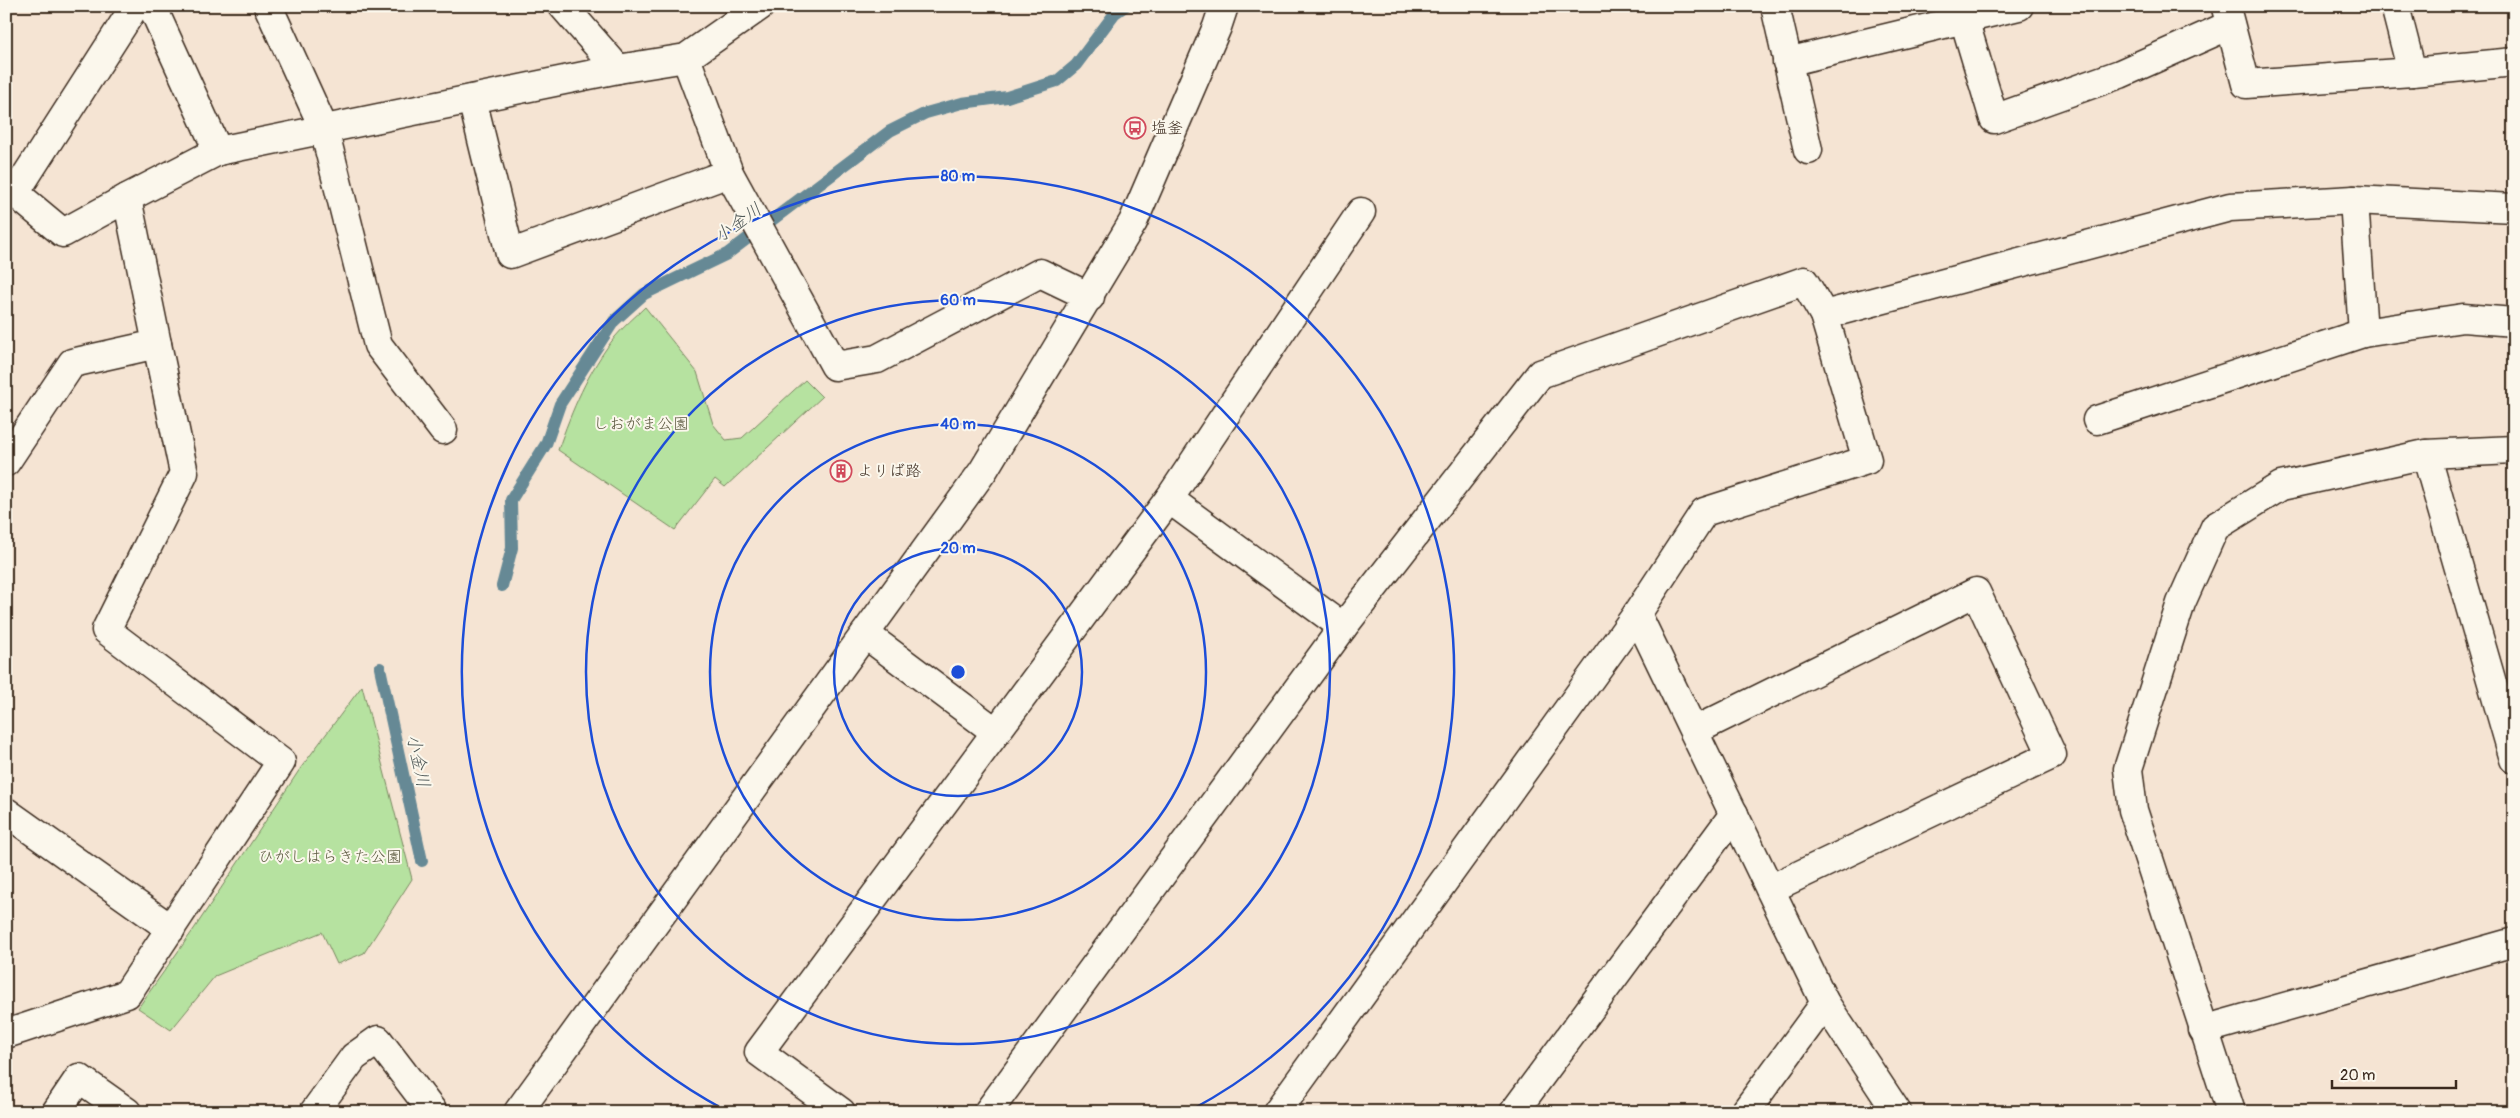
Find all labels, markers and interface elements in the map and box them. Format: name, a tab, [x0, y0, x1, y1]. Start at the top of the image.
bus stop icon: 塩釜	[1123, 116, 1147, 140]
place label: 塩釜	[1151, 118, 1183, 138]
text: 80 m	[941, 167, 975, 186]
water label: 小金川	[709, 198, 767, 248]
text: 60 m	[940, 291, 976, 310]
park label: しおがま公園	[593, 414, 689, 434]
text: 40 m	[940, 415, 976, 434]
building icon: よりば路	[829, 459, 853, 483]
place label: よりば路	[857, 461, 921, 481]
text: 20 m	[940, 539, 976, 558]
centre of rings	[949, 663, 967, 681]
water label: 小金川	[401, 732, 435, 790]
park label: ひがしはらきた公園	[258, 847, 402, 867]
scale bar	[2332, 1058, 2456, 1090]
text: 20 m	[2340, 1066, 2375, 1085]

